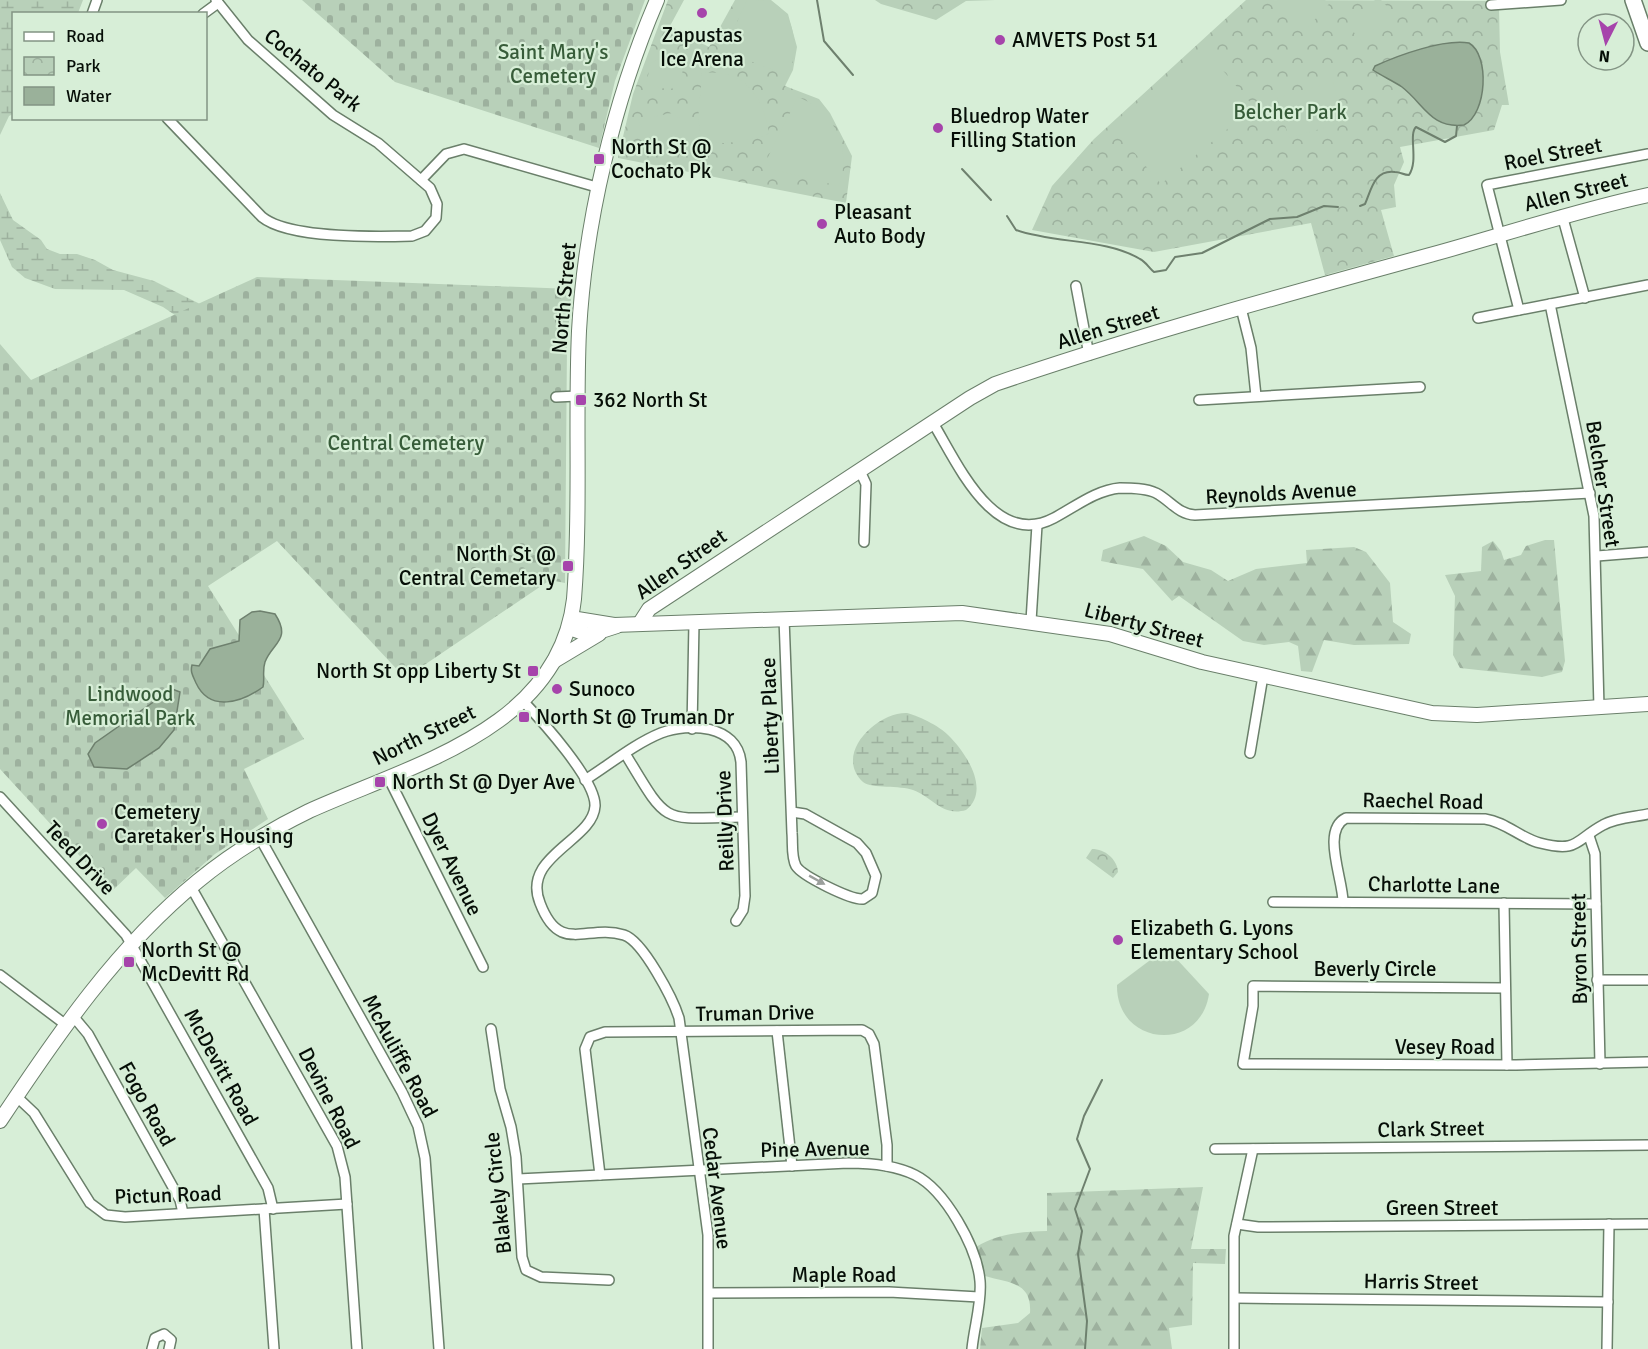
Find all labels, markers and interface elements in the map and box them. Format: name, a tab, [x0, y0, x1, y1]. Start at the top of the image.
marker: Zapustas Ice Arena	[695, 6, 709, 20]
legend	[12, 12, 207, 120]
north arrow	[1576, 12, 1636, 72]
place label: Zapustas Ice Arena	[660, 22, 744, 72]
street label: Cochato Park	[259, 23, 367, 118]
text: Road	[66, 25, 105, 47]
place label: AMVETS Post 51	[1012, 27, 1158, 53]
marker: AMVETS Post 51	[993, 33, 1007, 47]
park label: Saint Mary's Cemetery	[498, 39, 608, 89]
text: N	[1598, 45, 1611, 66]
text: Park	[66, 55, 101, 77]
text: Water	[66, 85, 112, 107]
park label: Belcher Park	[1233, 99, 1347, 125]
place label: Bluedrop Water Filling Station	[950, 103, 1089, 153]
marker: Bluedrop Water Filling Station	[931, 121, 945, 135]
street label: Roel Street	[1502, 132, 1604, 176]
place label: North St @ Cochato Pk	[611, 134, 712, 184]
marker: North St @ Cochato Pk	[592, 152, 606, 166]
street label: Allen Street	[1522, 167, 1630, 217]
place label: Pleasant Auto Body	[834, 199, 926, 249]
marker: Pleasant Auto Body	[815, 217, 829, 231]
street label: North Street	[546, 241, 582, 355]
street label: Allen Street	[1054, 299, 1162, 355]
place label: 362 North St	[593, 387, 707, 413]
marker: 362 North St	[574, 393, 588, 407]
street label: Belcher Street	[1580, 419, 1626, 549]
park label: Central Cemetery	[328, 430, 485, 456]
street label: Reynolds Avenue	[1205, 476, 1357, 510]
street label: Allen Street	[630, 523, 732, 605]
place label: North St @ Central Cemetary	[399, 541, 556, 591]
marker: North St @ Central Cemetary	[561, 559, 575, 573]
street label: Liberty Street	[1081, 597, 1207, 653]
street label: Liberty Place	[755, 657, 785, 775]
place label: North St opp Liberty St	[316, 658, 521, 684]
marker: North St opp Liberty St	[526, 664, 540, 678]
place label: Sunoco	[569, 676, 635, 702]
park label: Lindwood Memorial Park	[65, 681, 196, 731]
marker: Sunoco	[550, 682, 564, 696]
street label: North Street	[368, 699, 480, 771]
place label: North St @ Truman Dr	[536, 704, 735, 730]
marker: North St @ Truman Dr	[517, 710, 531, 724]
place label: North St @ Dyer Ave	[392, 769, 575, 795]
street label: Reilly Drive	[710, 770, 740, 872]
marker: North St @ Dyer Ave	[373, 775, 387, 789]
street label: Raechel Road	[1362, 787, 1484, 815]
place label: Cemetery Caretaker's Housing	[114, 799, 294, 849]
street label: Dyer Avenue	[416, 808, 488, 920]
street label: Teed Drive	[39, 815, 121, 901]
marker: Cemetery Caretaker's Housing	[95, 817, 109, 831]
street label: Charlotte Lane	[1368, 871, 1500, 899]
one-way arrow	[809, 874, 825, 885]
street label: Byron Street	[1565, 893, 1593, 1005]
place label: Elizabeth G. Lyons Elementary School	[1130, 915, 1299, 965]
marker: Elizabeth G. Lyons Elementary School	[1111, 933, 1125, 947]
place label: North St @ McDevitt Rd	[141, 937, 249, 987]
marker: North St @ McDevitt Rd	[122, 955, 136, 969]
street label: Beverly Circle	[1314, 956, 1436, 982]
street label: McAuliffe Road	[357, 990, 443, 1122]
street label: Truman Drive	[695, 999, 815, 1027]
street label: McDevitt Road	[178, 1004, 264, 1130]
street label: Vesey Road	[1395, 1034, 1495, 1060]
street label: Devine Road	[292, 1043, 366, 1153]
street label: Fogo Road	[113, 1057, 181, 1151]
street label: Clark Street	[1377, 1115, 1485, 1143]
street label: Cedar Avenue	[697, 1125, 737, 1251]
street label: Blakely Circle	[479, 1131, 517, 1255]
street label: Pine Avenue	[760, 1135, 870, 1163]
street label: Pictun Road	[114, 1180, 222, 1210]
street label: Green Street	[1386, 1195, 1498, 1221]
street label: Maple Road	[792, 1262, 896, 1288]
street label: Harris Street	[1363, 1268, 1479, 1296]

